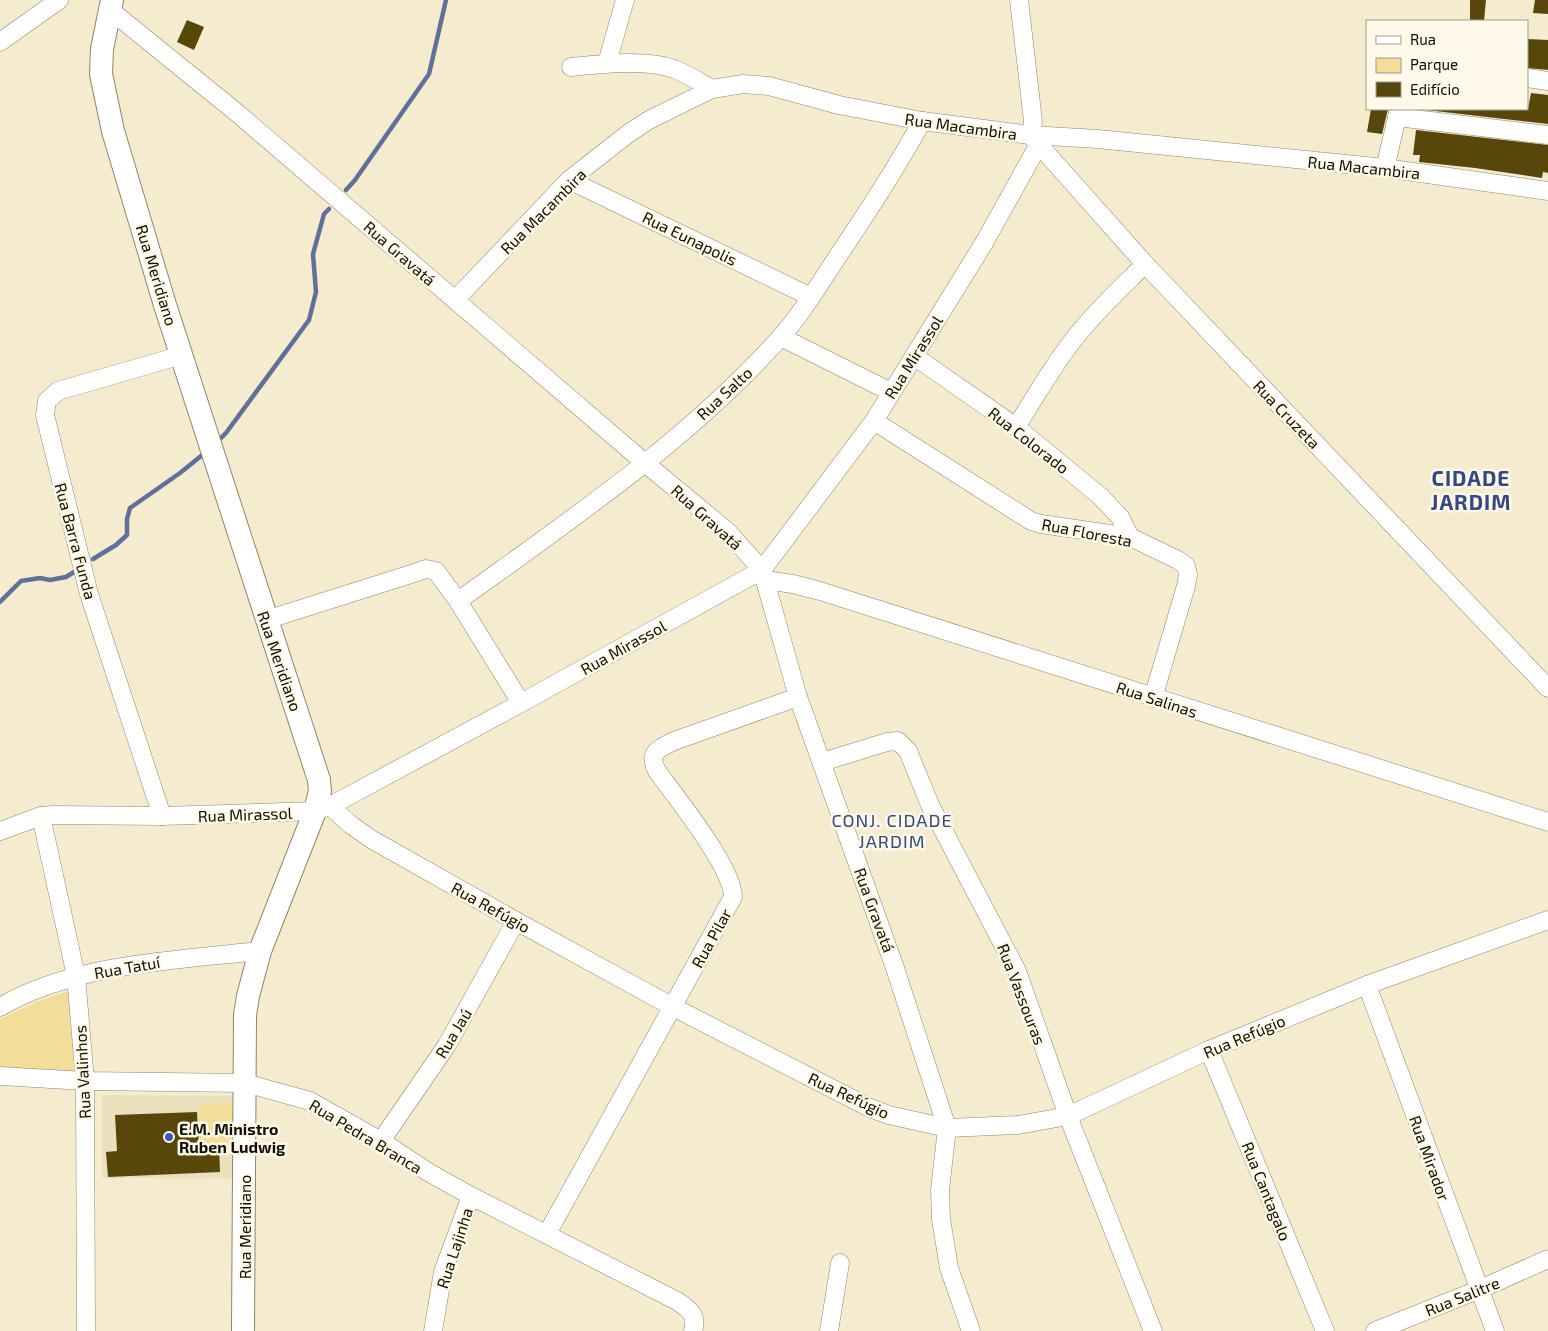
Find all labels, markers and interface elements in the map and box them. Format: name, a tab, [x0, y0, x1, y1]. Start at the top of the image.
legend	[1366, 20, 1528, 110]
text: Rua	[1410, 30, 1436, 48]
text: Parque	[1410, 55, 1458, 73]
text: Edifício	[1410, 80, 1460, 98]
street label: Rua Macambira	[904, 109, 1018, 143]
street label: Rua Macambira	[1307, 152, 1421, 182]
street label: Rua Macambira	[496, 164, 590, 258]
street label: Rua Eunapolis	[640, 207, 740, 269]
street label: Rua Gravatá	[360, 217, 440, 289]
street label: Rua Meridiano	[133, 222, 181, 328]
street label: Rua Mirassol	[880, 312, 946, 402]
street label: Rua Salto	[692, 363, 756, 423]
street label: Rua Cruzeta	[1250, 376, 1324, 452]
street label: Rua Colorado	[985, 403, 1073, 477]
district label: CIDADE JARDIM	[1431, 465, 1511, 514]
street label: Rua Gravatá	[668, 480, 746, 554]
street label: Rua Barra Funda	[51, 481, 101, 601]
street label: Rua Floresta	[1040, 514, 1134, 550]
street label: Rua Meridiano	[254, 608, 306, 714]
street label: Rua Mirassol	[577, 616, 669, 678]
street label: Rua Salinas	[1114, 677, 1200, 721]
street label: Rua Mirassol	[197, 803, 293, 825]
district label: CONJ. CIDADE JARDIM	[831, 809, 953, 852]
street label: Rua Gravatá	[851, 865, 899, 955]
street label: Rua Refúgio	[448, 878, 534, 936]
street label: Rua Pilar	[687, 905, 735, 971]
street label: Rua Vassouras	[994, 941, 1050, 1047]
street label: Rua Tatuí	[92, 952, 163, 982]
street label: Rua Jaú	[431, 1005, 475, 1061]
street label: Rua Refúgio	[1200, 1010, 1288, 1062]
street label: Rua Valinhos	[70, 1025, 94, 1119]
street label: Rua Refúgio	[806, 1068, 892, 1122]
street label: Rua Pedra Branca	[306, 1095, 426, 1177]
street label: Rua Mirador	[1406, 1113, 1454, 1204]
place label: E.M. Ministro Ruben Ludwig	[179, 1119, 286, 1156]
marker: E.M. Ministro Ruben Ludwig	[163, 1131, 175, 1143]
street label: Rua Cantagalo	[1239, 1139, 1295, 1243]
street label: Rua Meridiano	[235, 1175, 254, 1279]
street label: Rua Lajinha	[432, 1205, 477, 1291]
street label: Rua Salitre	[1422, 1272, 1502, 1320]

